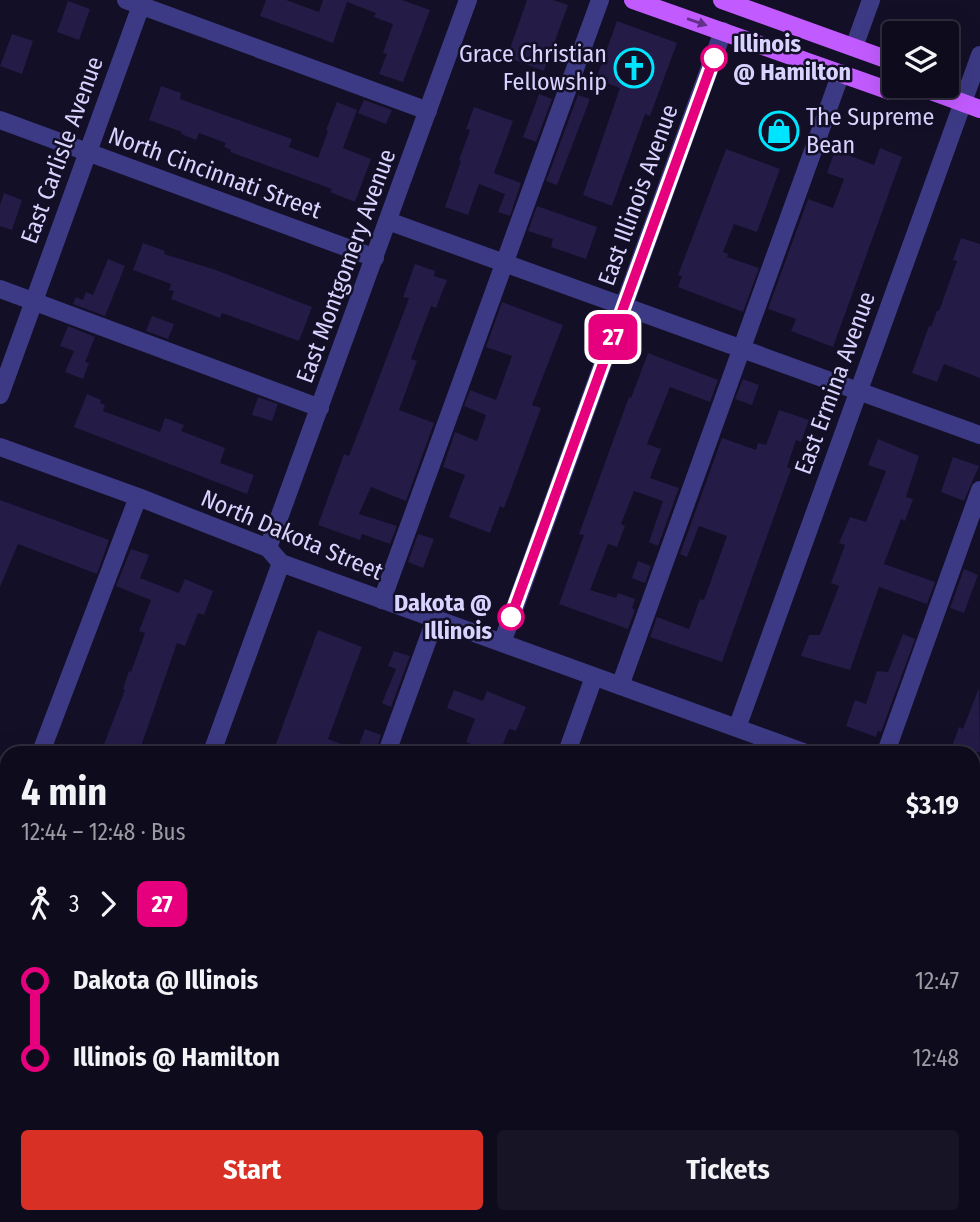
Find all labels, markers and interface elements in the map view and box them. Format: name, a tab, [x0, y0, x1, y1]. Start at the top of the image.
one-way arrow	[687, 17, 708, 28]
map controls	[882, 21, 959, 98]
button: layers	[882, 21, 959, 98]
place label: Illinois @ Hamilton	[733, 30, 851, 86]
place label: Grace Christian Fellowship	[459, 40, 607, 96]
marker: Illinois @ Hamilton	[701, 45, 727, 71]
church icon: Grace Christian Fellowship	[613, 47, 655, 89]
street label: East Carlisle Avenue	[15, 53, 109, 247]
street label: East Illinois Avenue	[592, 101, 684, 289]
place label: The Supreme Bean	[806, 103, 934, 159]
shop icon: The Supreme Bean	[758, 110, 800, 152]
street label: North Cincinnati Street	[105, 121, 325, 225]
street label: East Montgomery Avenue	[291, 145, 401, 387]
street label: East Ermina Avenue	[789, 288, 881, 478]
line badge: 27	[582, 314, 644, 360]
text: 27	[602, 323, 624, 351]
street label: North Dakota Street	[197, 484, 387, 586]
place label: Dakota @ Illinois	[394, 589, 492, 645]
marker: Dakota @ Illinois	[498, 604, 524, 630]
text: 4 min	[21, 769, 107, 815]
text: $3.19	[906, 790, 959, 821]
text: 12:44 – 12:48 · Bus	[21, 818, 185, 846]
icon: walk	[21, 885, 59, 923]
icon: forward	[89, 885, 127, 923]
text: 3	[69, 890, 79, 918]
text: 27	[151, 890, 173, 918]
text: Dakota @ Illinois	[73, 965, 258, 996]
text: 12:47	[915, 967, 959, 995]
text: Illinois @ Hamilton	[73, 1042, 280, 1073]
text: 12:48	[912, 1044, 959, 1072]
button: Start	[21, 1130, 483, 1210]
button: Tickets	[497, 1130, 959, 1210]

